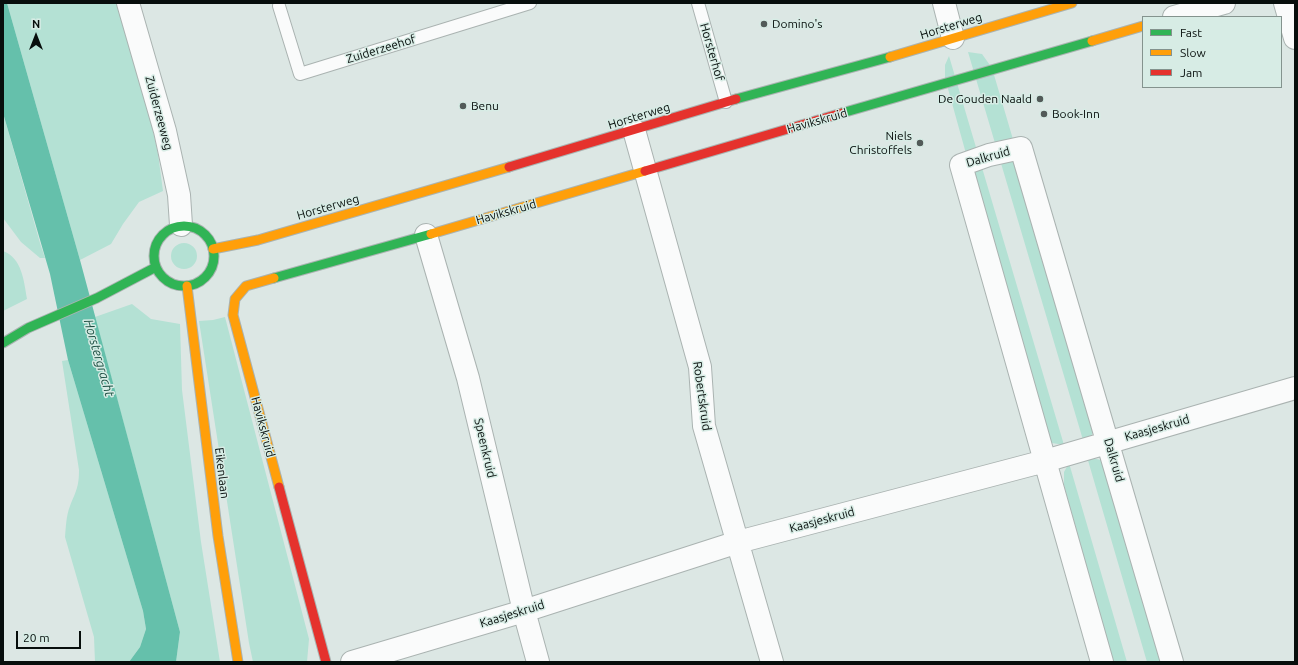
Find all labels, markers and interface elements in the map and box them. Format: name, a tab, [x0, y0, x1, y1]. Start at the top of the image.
street label: Horsterweg	[918, 10, 984, 42]
north arrow	[16, 16, 56, 56]
legend	[1142, 16, 1282, 88]
place label: Domino's	[772, 17, 822, 31]
text: N	[32, 18, 40, 30]
marker: Domino's	[759, 19, 769, 29]
street label: Horsterhof	[697, 21, 727, 83]
text: Fast	[1180, 26, 1202, 39]
street label: Zuiderzeehof	[345, 32, 417, 66]
text: Slow	[1180, 46, 1206, 59]
text: Jam	[1180, 66, 1202, 79]
street label: Zuiderzeeweg	[142, 74, 176, 152]
place label: De Gouden Naald	[938, 92, 1032, 106]
marker: De Gouden Naald	[1035, 94, 1045, 104]
place label: Benu	[471, 99, 499, 113]
street label: Horsterweg	[606, 100, 672, 132]
marker: Benu	[458, 101, 468, 111]
street label: Havikskruid	[785, 106, 849, 136]
place label: Book-Inn	[1052, 107, 1100, 121]
marker: Book-Inn	[1039, 109, 1049, 119]
place label: Niels Christoffels	[849, 129, 912, 157]
marker: Niels Christoffels	[915, 138, 925, 148]
street label: Dalkruid	[964, 144, 1012, 170]
street label: Horsterweg	[295, 191, 361, 223]
street label: Havikskruid	[474, 197, 538, 227]
water label: Horstergracht	[80, 317, 118, 399]
street label: Robertskruid	[690, 360, 714, 432]
street label: Havikskruid	[248, 395, 278, 459]
street label: Kaasjeskruid	[1123, 412, 1191, 444]
street label: Speenkruid	[471, 417, 499, 479]
street label: Dalkruid	[1101, 436, 1127, 484]
street label: Eikenlaan	[212, 447, 232, 499]
street label: Kaasjeskruid	[788, 504, 856, 536]
street label: Kaasjeskruid	[478, 597, 546, 631]
scale bar	[18, 623, 83, 649]
text: 20 m	[23, 631, 50, 644]

